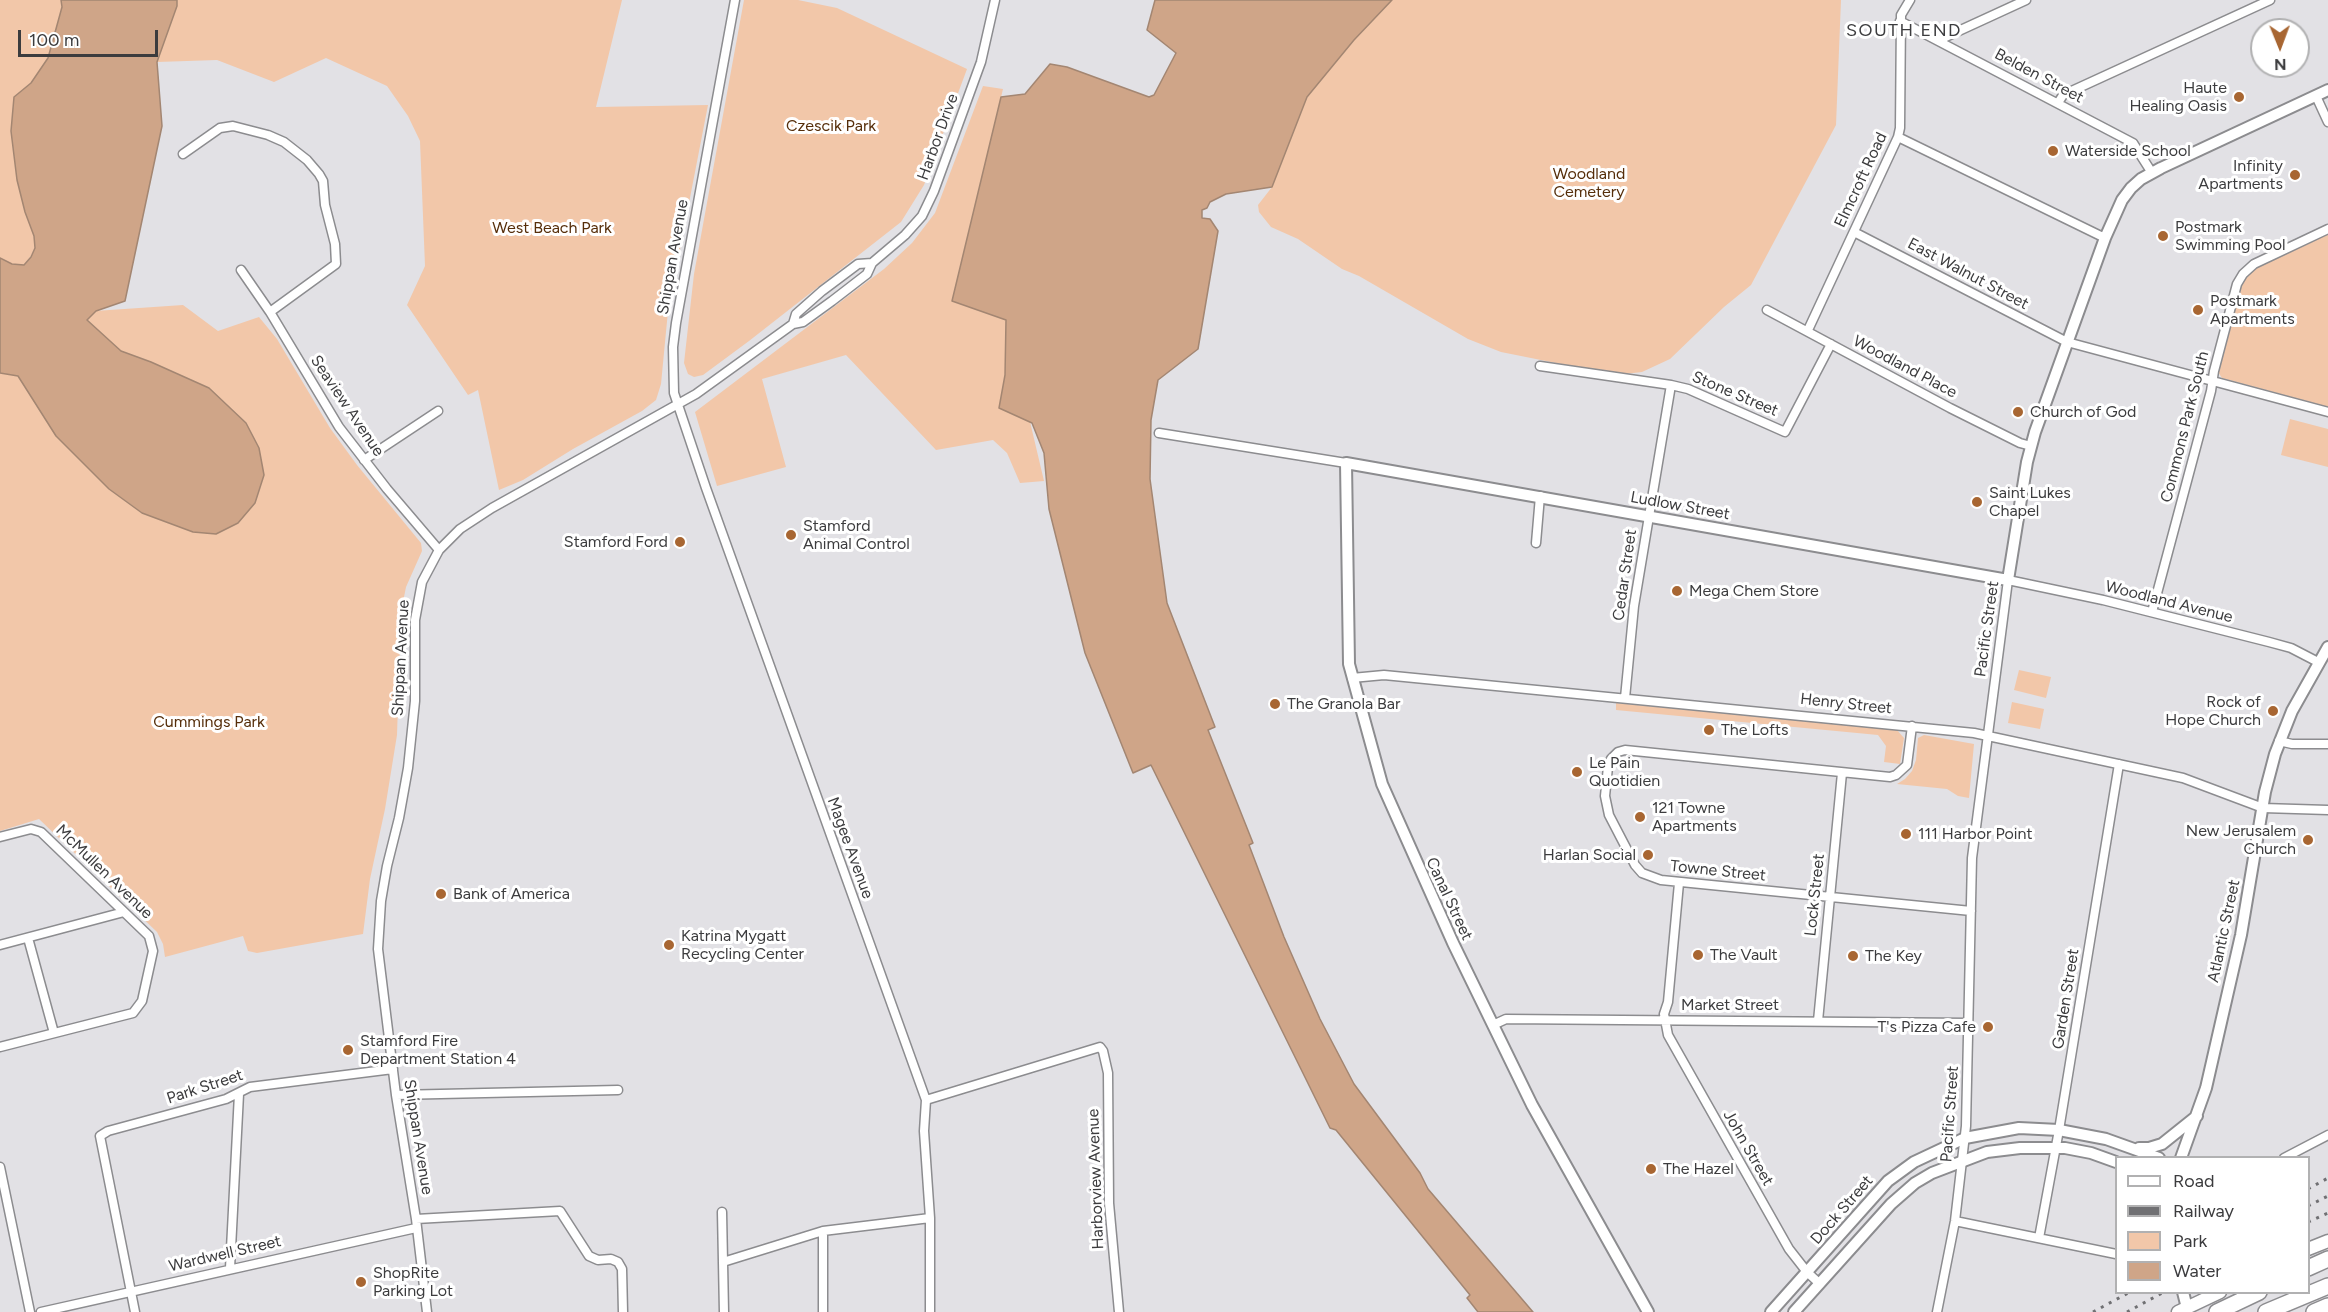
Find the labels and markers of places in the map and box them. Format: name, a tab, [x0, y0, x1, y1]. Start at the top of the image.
place label: Haute Healing Oasis	[2129, 78, 2227, 116]
marker: Haute Healing Oasis	[2232, 90, 2246, 104]
place label: Waterside School	[2065, 141, 2191, 161]
marker: Waterside School	[2046, 144, 2060, 158]
place label: Infinity Apartments	[2198, 156, 2283, 194]
marker: Infinity Apartments	[2288, 168, 2302, 182]
place label: Postmark Swimming Pool	[2175, 217, 2285, 255]
marker: Postmark Swimming Pool	[2156, 229, 2170, 243]
place label: Postmark Apartments	[2210, 291, 2295, 329]
marker: Postmark Apartments	[2191, 303, 2205, 317]
place label: Church of God	[2030, 402, 2136, 422]
marker: Church of God	[2011, 405, 2025, 419]
place label: Saint Lukes Chapel	[1989, 483, 2071, 521]
marker: Saint Lukes Chapel	[1970, 495, 1984, 509]
place label: Stamford Animal Control	[803, 516, 910, 554]
marker: Stamford Animal Control	[784, 528, 798, 542]
place label: Stamford Ford	[564, 532, 668, 552]
marker: Stamford Ford	[673, 535, 687, 549]
place label: Mega Chem Store	[1689, 581, 1819, 601]
marker: Mega Chem Store	[1670, 584, 1684, 598]
place label: Rock of Hope Church	[2165, 692, 2261, 730]
place label: The Granola Bar	[1287, 694, 1400, 714]
marker: The Granola Bar	[1268, 697, 1282, 711]
marker: Rock of Hope Church	[2266, 704, 2280, 718]
place label: The Lofts	[1721, 720, 1788, 740]
marker: The Lofts	[1702, 723, 1716, 737]
place label: Le Pain Quotidien	[1589, 753, 1660, 791]
marker: Le Pain Quotidien	[1570, 765, 1584, 779]
place label: 121 Towne Apartments	[1652, 798, 1737, 836]
marker: 121 Towne Apartments	[1633, 810, 1647, 824]
place label: New Jerusalem Church	[2186, 821, 2296, 859]
place label: 111 Harbor Point	[1918, 824, 2032, 844]
marker: 111 Harbor Point	[1899, 827, 1913, 841]
marker: New Jerusalem Church	[2301, 833, 2315, 847]
place label: Harlan Social	[1543, 845, 1636, 865]
marker: Harlan Social	[1641, 848, 1655, 862]
place label: Bank of America	[453, 884, 570, 904]
marker: Bank of America	[434, 887, 448, 901]
place label: Katrina Mygatt Recycling Center	[681, 926, 804, 964]
marker: Katrina Mygatt Recycling Center	[662, 938, 676, 952]
place label: The Vault	[1710, 945, 1778, 965]
place label: The Key	[1865, 946, 1922, 966]
marker: The Vault	[1691, 948, 1705, 962]
marker: The Key	[1846, 949, 1860, 963]
place label: T's Pizza Cafe	[1877, 1017, 1976, 1037]
marker: T's Pizza Cafe	[1981, 1020, 1995, 1034]
place label: Stamford Fire Department Station 4	[360, 1031, 516, 1069]
marker: Stamford Fire Department Station 4	[341, 1043, 355, 1057]
place label: The Hazel	[1663, 1159, 1734, 1179]
marker: The Hazel	[1644, 1162, 1658, 1176]
place label: ShopRite Parking Lot	[373, 1263, 453, 1301]
marker: ShopRite Parking Lot	[354, 1275, 368, 1289]

